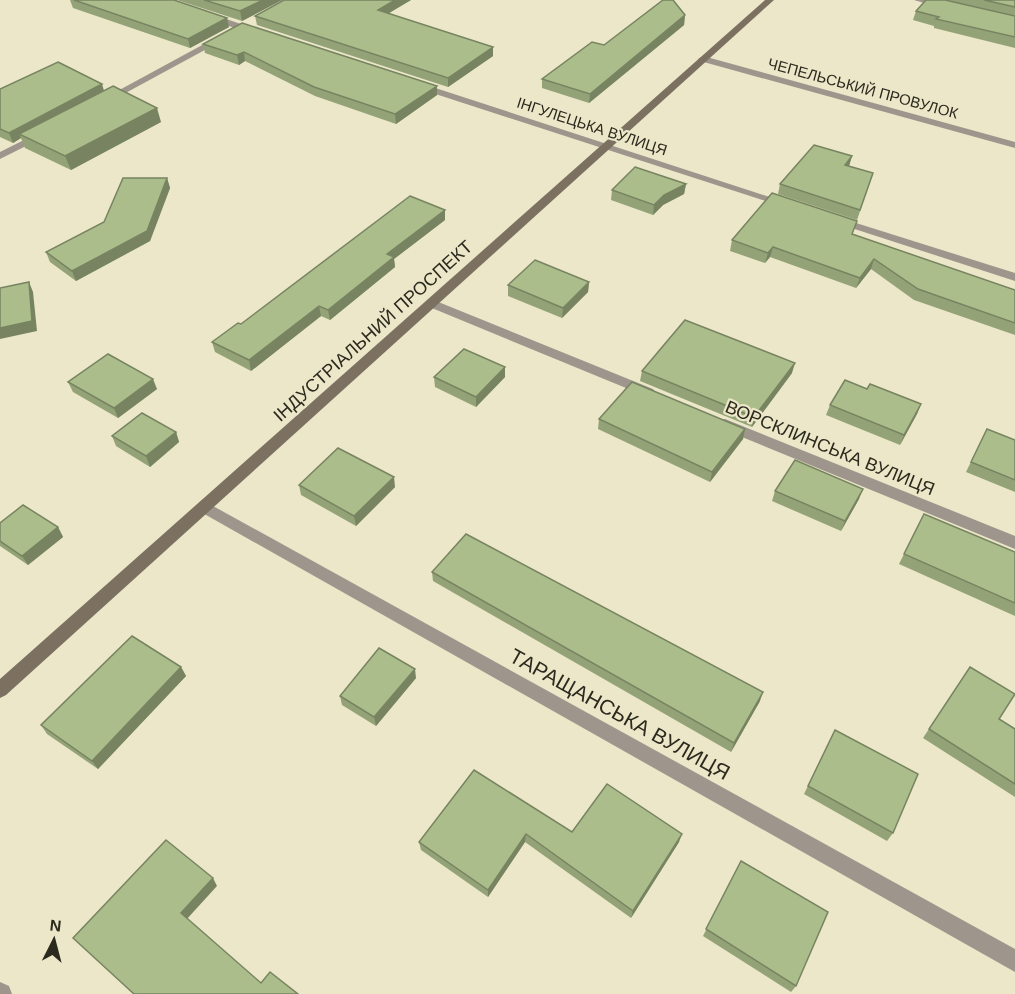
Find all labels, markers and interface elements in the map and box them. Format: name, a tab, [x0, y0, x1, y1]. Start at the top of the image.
street label: ЧЕПЕЛЬСЬКИЙ ПРОВУЛОК	[766, 54, 960, 122]
street label: ІНГУЛЕЦЬКА ВУЛИЦЯ	[515, 94, 669, 158]
street label: ІНДУСТРІАЛЬНИЙ ПРОСПЕКТ	[269, 236, 476, 425]
street label: ВОРСКЛИНСЬКА ВУЛИЦЯ	[722, 397, 938, 499]
street label: ТАРАЩАНСЬКА ВУЛИЦЯ	[506, 644, 734, 784]
north arrow	[24, 910, 84, 970]
text: N	[49, 917, 62, 935]

